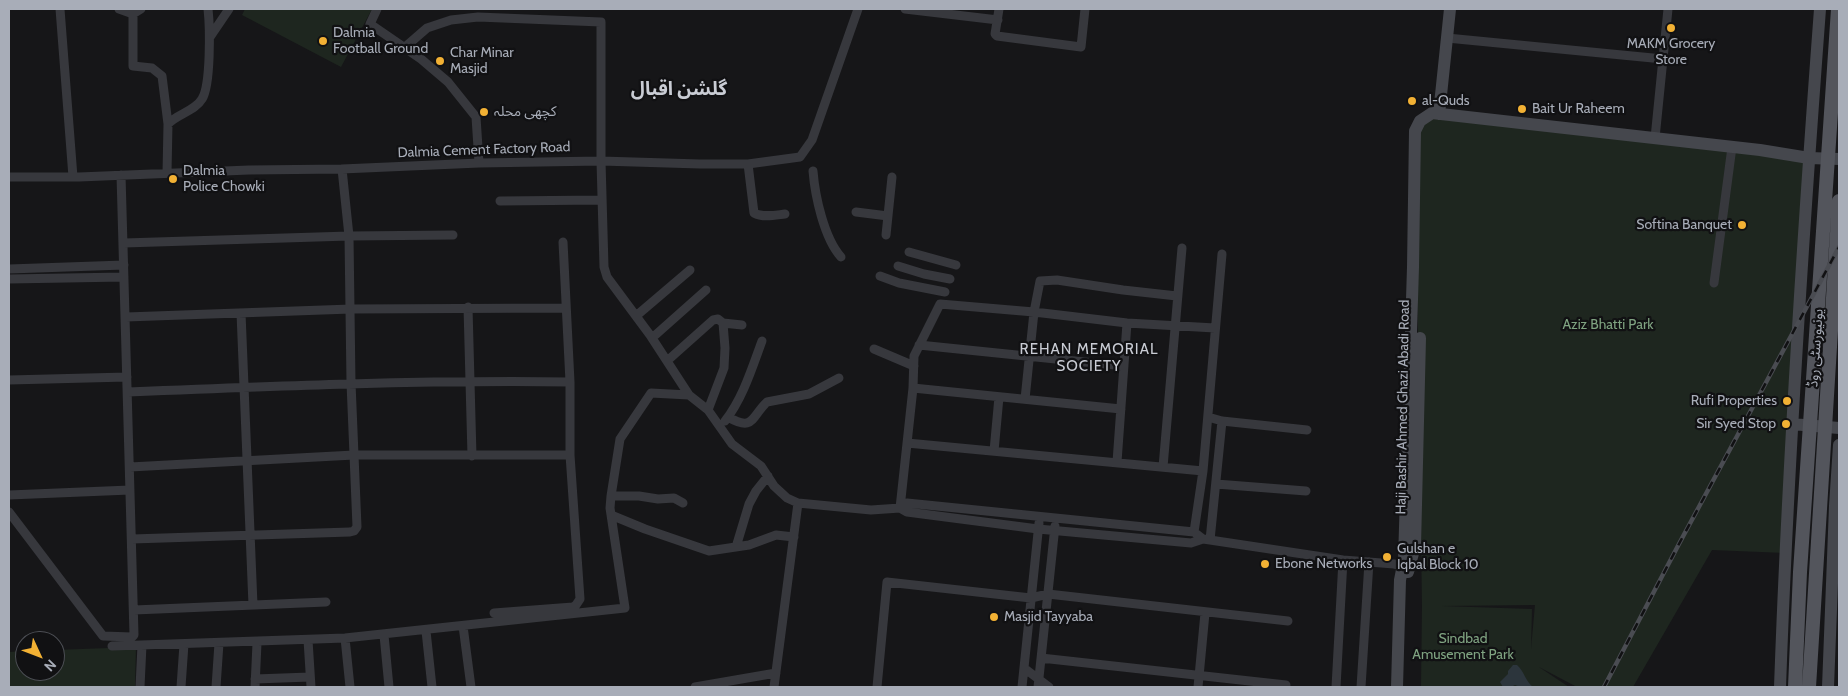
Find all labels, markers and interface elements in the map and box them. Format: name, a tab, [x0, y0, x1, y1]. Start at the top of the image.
marker: MAKM Grocery Store	[1665, 22, 1677, 34]
place label: Dalmia Football Ground	[333, 25, 428, 58]
marker: Dalmia Football Ground	[317, 35, 329, 47]
place label: MAKM Grocery Store	[1627, 36, 1715, 68]
place label: Char Minar Masjid	[450, 45, 514, 78]
marker: Char Minar Masjid	[434, 55, 446, 67]
district label: گلشن اقبال	[631, 78, 727, 100]
place label: al-Quds	[1422, 93, 1470, 109]
marker: al-Quds	[1406, 95, 1418, 107]
place label: Bait Ur Raheem	[1532, 101, 1625, 117]
marker: Bait Ur Raheem	[1516, 103, 1528, 115]
place label: کچھی محلہ	[494, 104, 556, 120]
marker: کچھی محلہ	[478, 106, 490, 118]
street label: Dalmia Cement Factory Road	[397, 139, 571, 161]
place label: Dalmia Police Chowki	[183, 163, 265, 196]
marker: Dalmia Police Chowki	[167, 173, 179, 185]
place label: Softina Banquet	[1636, 217, 1732, 233]
marker: Softina Banquet	[1736, 219, 1748, 231]
street label: Haji Bashir Ahmed Ghazi Abadi Road	[1393, 299, 1413, 515]
street label: یونیورسٹی روڈ	[1805, 308, 1827, 388]
park label: Aziz Bhatti Park	[1562, 317, 1654, 333]
district label: REHAN MEMORIAL SOCIETY	[1018, 341, 1160, 376]
place label: Rufi Properties	[1691, 393, 1777, 409]
marker: Rufi Properties	[1781, 395, 1793, 407]
place label: Sir Syed Stop	[1696, 416, 1776, 432]
marker: Sir Syed Stop	[1780, 418, 1792, 430]
place label: Gulshan e Iqbal Block 10	[1397, 541, 1478, 574]
marker: Gulshan e Iqbal Block 10	[1381, 551, 1393, 563]
place label: Ebone Networks	[1275, 556, 1372, 572]
marker: Ebone Networks	[1259, 558, 1271, 570]
place label: Masjid Tayyaba	[1004, 609, 1093, 625]
marker: Masjid Tayyaba	[988, 611, 1000, 623]
north arrow	[15, 631, 65, 681]
park label: Sindbad Amusement Park	[1412, 631, 1514, 664]
text: N	[40, 656, 60, 675]

